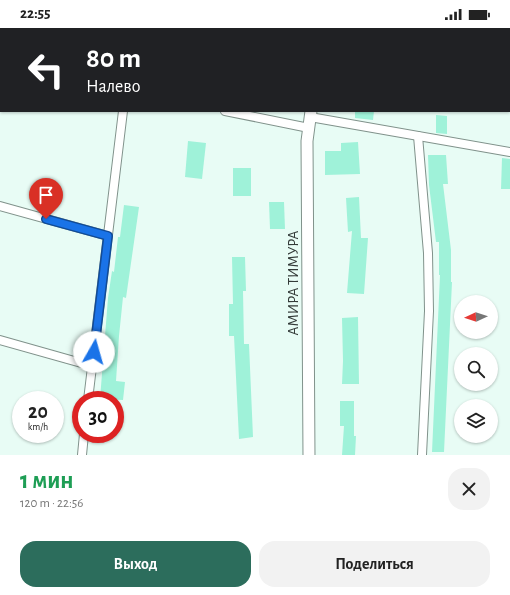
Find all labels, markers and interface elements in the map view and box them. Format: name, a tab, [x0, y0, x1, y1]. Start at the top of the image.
text: 22:55	[20, 6, 51, 21]
icon: left	[20, 44, 72, 96]
text: 80 m	[86, 45, 141, 73]
text: Налево	[86, 78, 140, 96]
pin	[29, 178, 63, 219]
icon: arrive	[35, 184, 57, 206]
street label: АМИРА ТИМУРА	[286, 230, 301, 335]
north arrow	[454, 295, 498, 339]
map controls	[454, 295, 498, 443]
position arrow	[73, 331, 115, 373]
button: search	[454, 347, 498, 391]
speed limit sign: 30	[72, 391, 124, 443]
button: layers	[454, 399, 498, 443]
text: 20	[28, 402, 48, 422]
text: km/h	[28, 422, 48, 432]
button: close	[448, 468, 490, 510]
text: 1 мин	[20, 469, 74, 493]
text: 120 m · 22:56	[20, 497, 83, 510]
button: Выход	[20, 541, 251, 587]
button: Поделиться	[259, 541, 490, 587]

